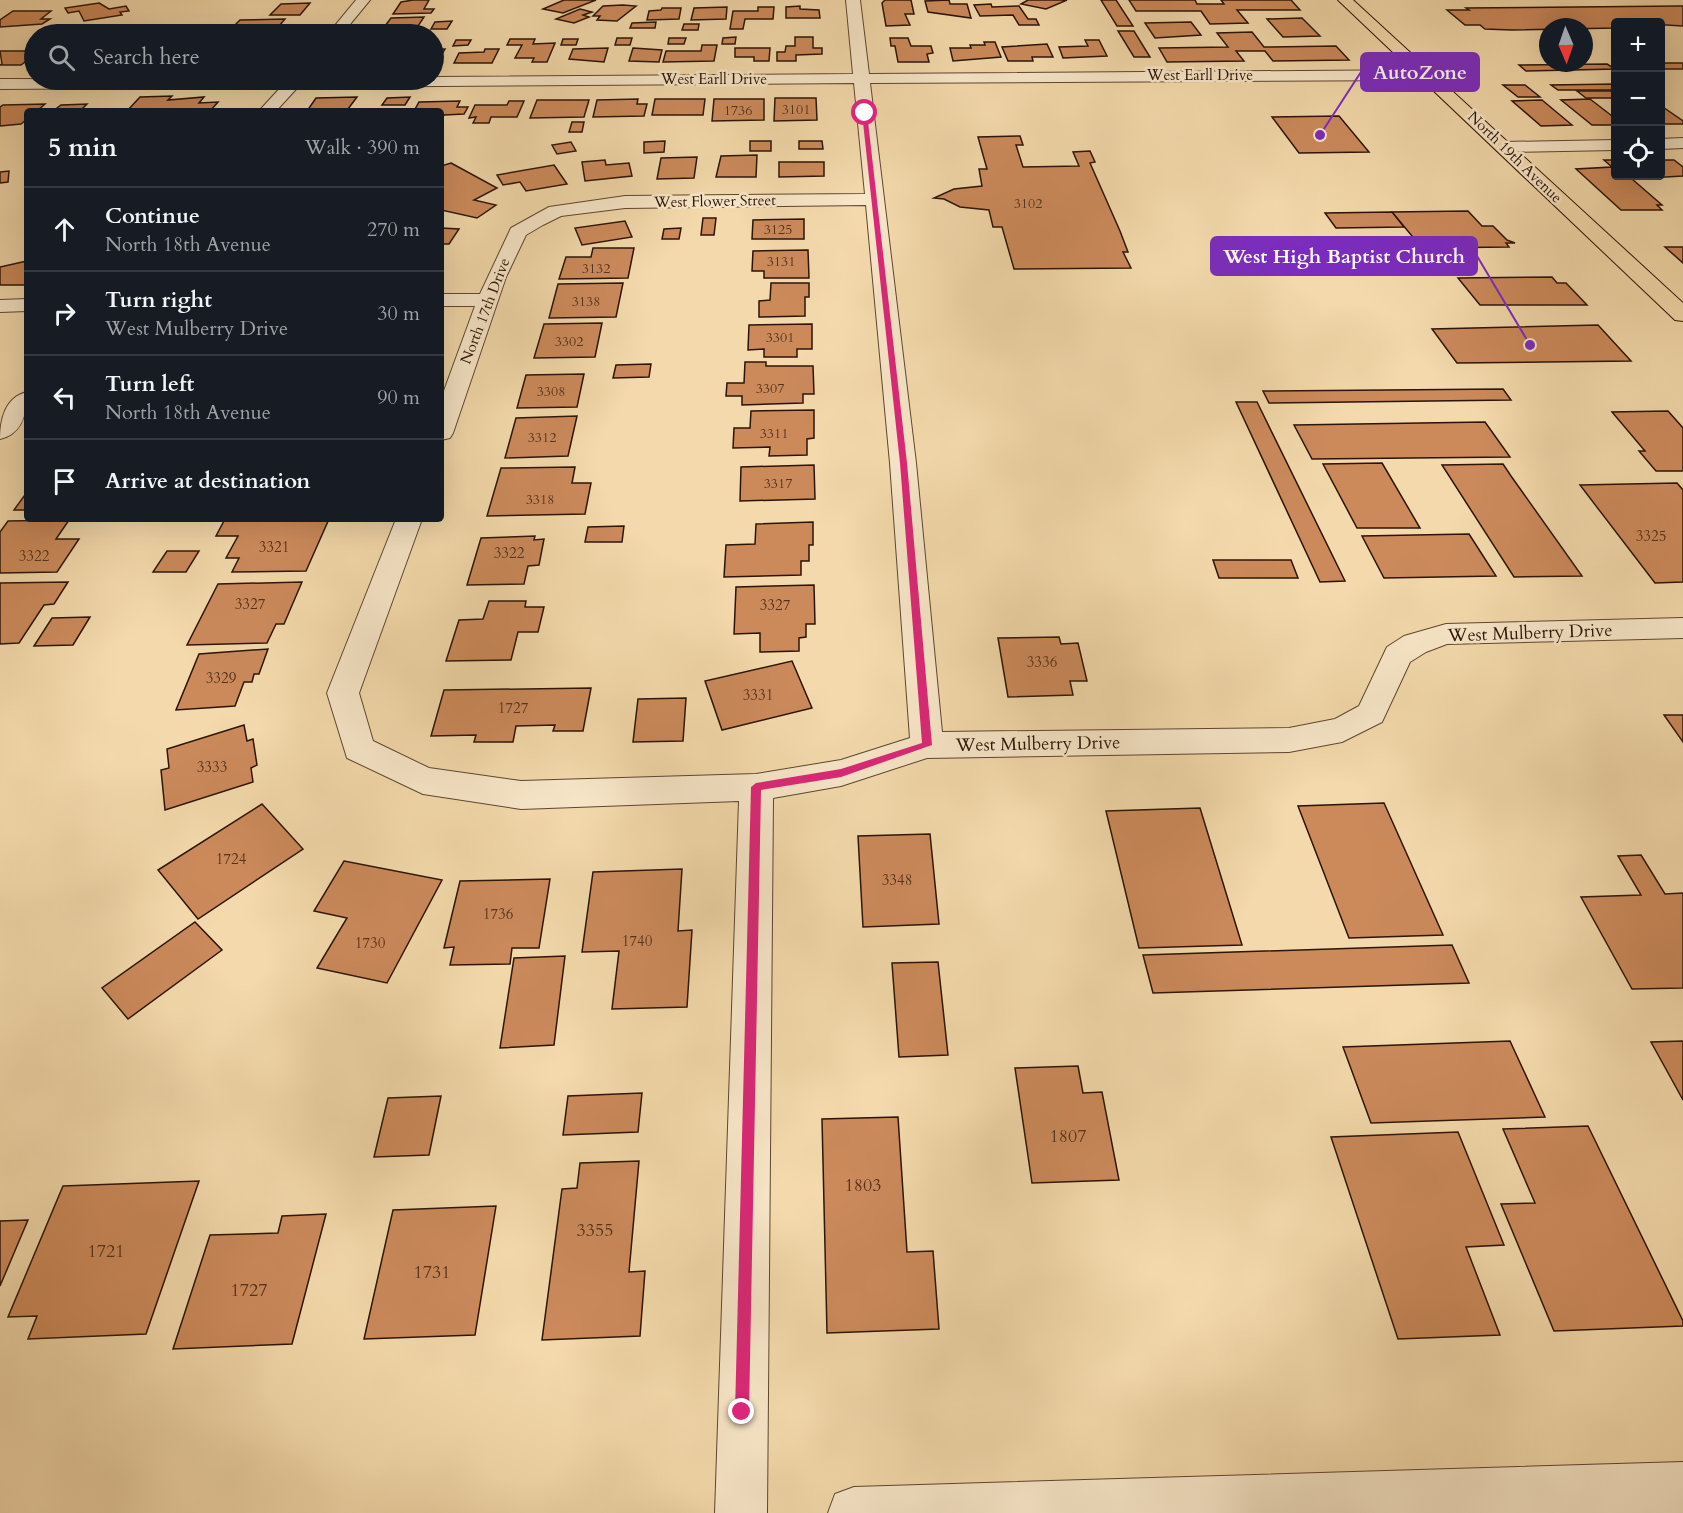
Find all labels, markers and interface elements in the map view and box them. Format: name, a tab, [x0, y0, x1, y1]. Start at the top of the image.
north arrow	[1539, 18, 1593, 72]
map controls	[1611, 18, 1665, 180]
button: +	[1611, 18, 1665, 72]
search box	[24, 24, 444, 90]
icon: search	[45, 41, 78, 74]
text: Search here	[93, 42, 200, 72]
callout: AutoZone	[1361, 53, 1479, 91]
text: AutoZone	[1373, 59, 1467, 86]
street label: West Earll Drive	[1146, 65, 1253, 85]
street label: West Earll Drive	[660, 69, 767, 89]
button: −	[1611, 72, 1665, 126]
route start	[851, 99, 877, 125]
house number: 3101	[782, 100, 810, 119]
house number: 1736	[724, 101, 752, 120]
street label: North 19th Avenue	[1463, 107, 1567, 208]
button: locate	[1611, 126, 1665, 180]
text: 5 min	[48, 130, 117, 165]
text: Walk · 390 m	[305, 134, 420, 161]
street label: West Flower Street	[653, 190, 776, 212]
house number: 3102	[1014, 194, 1042, 213]
text: Continue	[105, 201, 200, 231]
icon: ahead	[48, 213, 81, 246]
text: 270 m	[367, 216, 420, 243]
house number: 3125	[764, 220, 792, 239]
text: North 18th Avenue	[105, 231, 271, 258]
callout: West High Baptist Church	[1211, 237, 1477, 275]
text: West High Baptist Church	[1222, 243, 1466, 270]
house number: 3131	[767, 252, 795, 271]
street label: North 17th Drive	[456, 255, 514, 367]
house number: 3132	[582, 259, 610, 278]
text: Turn right	[105, 285, 212, 315]
house number: 3138	[572, 292, 600, 311]
icon: right	[48, 297, 81, 330]
text: 30 m	[377, 300, 420, 327]
text: West Mulberry Drive	[105, 315, 288, 342]
house number: 3301	[766, 328, 794, 347]
house number: 3302	[555, 332, 583, 351]
text: Turn left	[105, 369, 194, 399]
house number: 3307	[756, 379, 784, 398]
icon: left	[48, 381, 81, 414]
house number: 3308	[537, 382, 565, 401]
text: 90 m	[377, 384, 420, 411]
text: North 18th Avenue	[105, 399, 271, 426]
house number: 3311	[760, 424, 788, 443]
house number: 3312	[528, 428, 556, 447]
icon: arrive	[48, 465, 81, 498]
text: Arrive at destination	[105, 466, 310, 496]
house number: 3317	[764, 474, 792, 493]
house number: 3318	[526, 490, 554, 509]
house number: 3325	[1636, 526, 1666, 546]
house number: 3321	[259, 537, 289, 557]
house number: 3322	[494, 543, 525, 563]
house number: 3322	[19, 546, 50, 566]
house number: 3327	[235, 594, 266, 614]
house number: 3327	[760, 595, 791, 615]
street label: West Mulberry Drive	[1446, 618, 1613, 648]
house number: 3336	[1027, 652, 1058, 672]
house number: 3329	[206, 668, 237, 688]
house number: 3331	[743, 685, 773, 705]
house number: 1727	[498, 698, 529, 718]
street label: West Mulberry Drive	[954, 730, 1121, 758]
house number: 3333	[197, 757, 227, 777]
house number: 1724	[216, 849, 247, 869]
house number: 3348	[882, 870, 912, 890]
house number: 1736	[483, 904, 514, 924]
house number: 1740	[622, 931, 653, 951]
house number: 1730	[355, 933, 386, 953]
house number: 1807	[1050, 1124, 1086, 1149]
house number: 1803	[845, 1173, 881, 1198]
house number: 3355	[577, 1218, 613, 1243]
house number: 1721	[88, 1239, 124, 1264]
house number: 1731	[414, 1260, 450, 1285]
house number: 1727	[231, 1278, 267, 1303]
route end	[728, 1398, 754, 1424]

